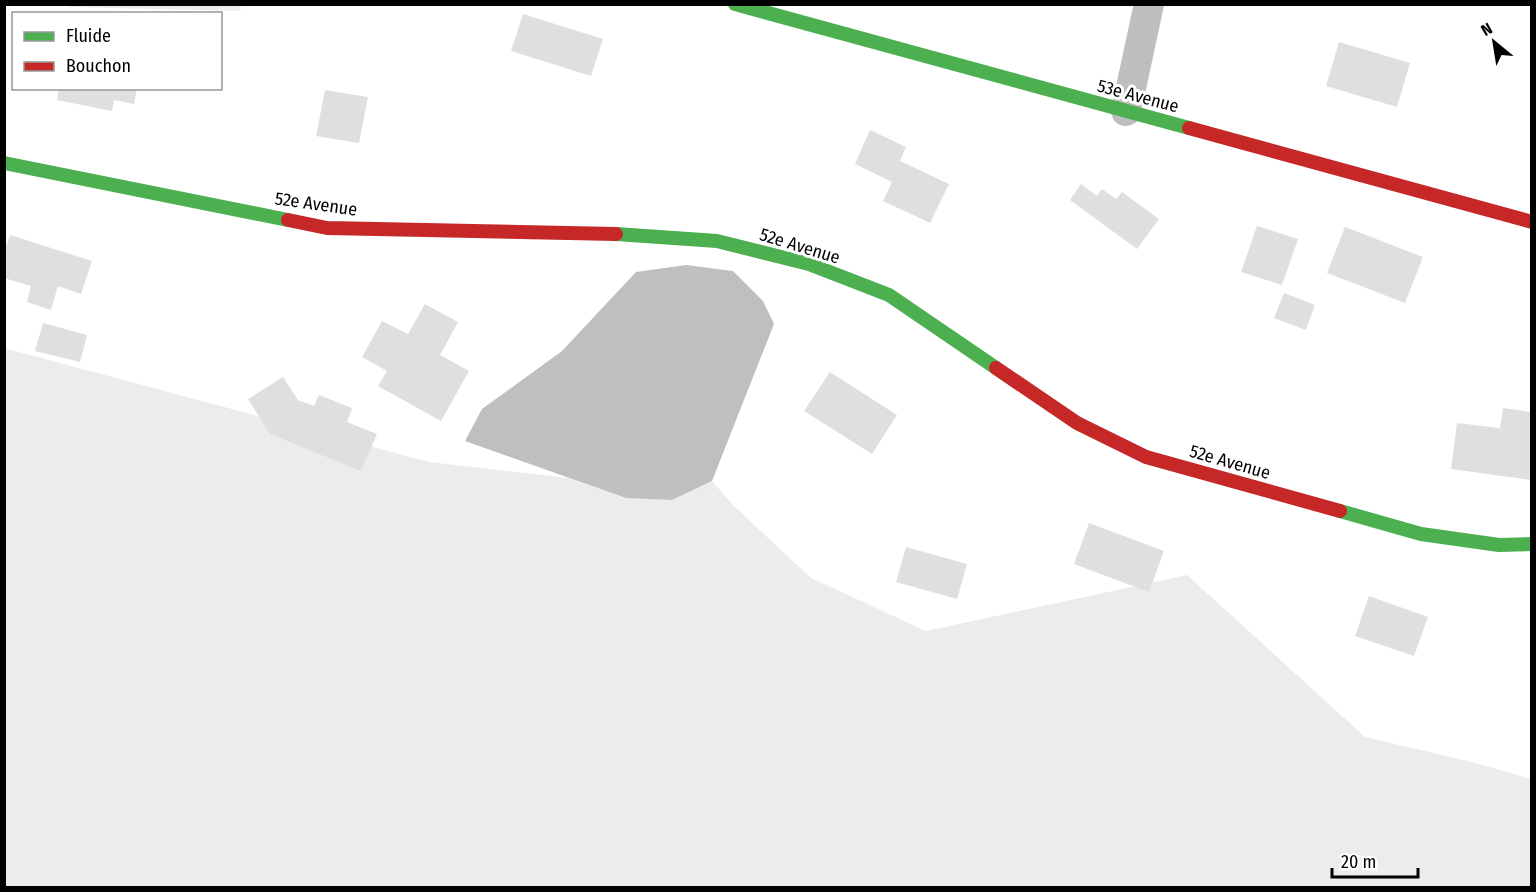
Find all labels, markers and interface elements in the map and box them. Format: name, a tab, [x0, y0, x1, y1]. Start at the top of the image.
legend	[12, 12, 222, 90]
north arrow	[1464, 12, 1524, 72]
text: N	[1478, 19, 1496, 40]
text: Fluide	[66, 25, 111, 47]
text: Bouchon	[66, 55, 131, 77]
street label: 53e Avenue	[1095, 75, 1181, 117]
street label: 52e Avenue	[273, 187, 359, 221]
street label: 52e Avenue	[757, 223, 843, 269]
street label: 52e Avenue	[1187, 440, 1273, 484]
scale bar	[1332, 841, 1418, 879]
text: 20 m	[1341, 851, 1376, 873]

